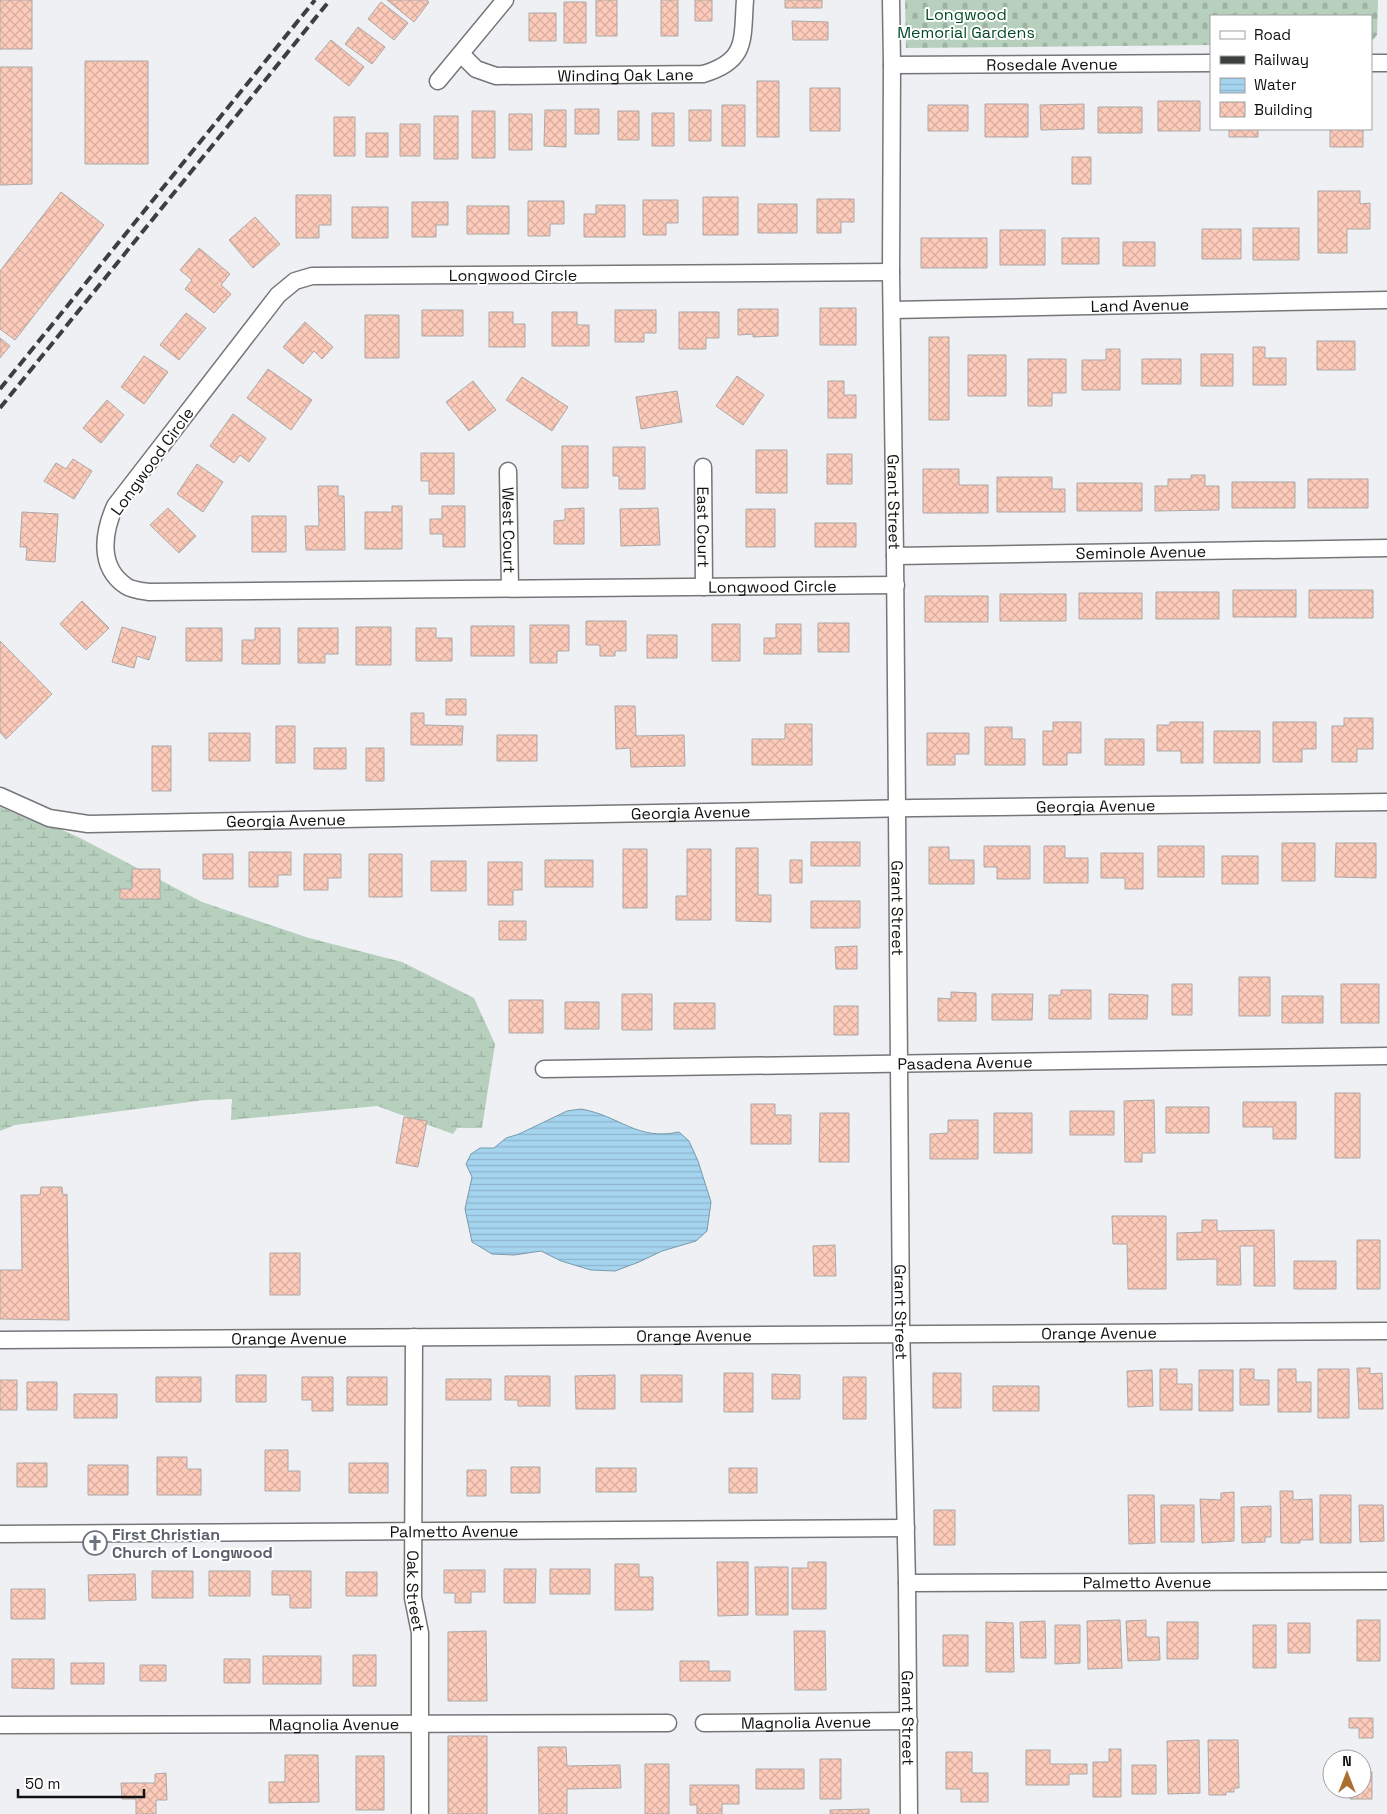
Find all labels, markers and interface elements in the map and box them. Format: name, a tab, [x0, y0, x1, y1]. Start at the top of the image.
park label: Longwood Memorial Gardens	[897, 4, 1035, 43]
legend	[1210, 15, 1372, 130]
text: Road	[1254, 25, 1291, 44]
text: Railway	[1254, 50, 1309, 69]
street label: Rosedale Avenue	[986, 54, 1118, 75]
street label: Winding Oak Lane	[557, 64, 694, 86]
text: Water	[1254, 75, 1297, 94]
text: Building	[1254, 100, 1313, 119]
street label: Longwood Circle	[449, 265, 577, 286]
street label: Land Avenue	[1090, 294, 1189, 317]
street label: Longwood Circle	[106, 403, 199, 519]
street label: Grant Street	[883, 454, 905, 550]
street label: East Court	[692, 486, 714, 568]
street label: West Court	[497, 487, 520, 573]
street label: Seminole Avenue	[1076, 541, 1206, 564]
street label: Longwood Circle	[708, 576, 837, 598]
street label: Georgia Avenue	[1036, 795, 1156, 817]
street label: Georgia Avenue	[631, 801, 751, 824]
street label: Georgia Avenue	[226, 809, 346, 832]
street label: Grant Street	[886, 860, 908, 956]
street label: Pasadena Avenue	[897, 1051, 1033, 1075]
street label: Grant Street	[890, 1264, 912, 1360]
street label: Orange Avenue	[1041, 1322, 1157, 1344]
street label: Orange Avenue	[636, 1325, 752, 1347]
street label: Orange Avenue	[231, 1328, 347, 1350]
street label: Palmetto Avenue	[390, 1521, 518, 1542]
place label: First Christian Church of Longwood	[112, 1524, 273, 1563]
church icon: First Christian Church of Longwood	[82, 1530, 108, 1556]
street label: Oak Street	[402, 1550, 429, 1633]
street label: Palmetto Avenue	[1083, 1572, 1211, 1593]
street label: Grant Street	[897, 1670, 919, 1766]
street label: Magnolia Avenue	[741, 1711, 871, 1734]
street label: Magnolia Avenue	[269, 1714, 399, 1735]
north arrow	[1322, 1749, 1372, 1799]
text: N	[1342, 1752, 1352, 1770]
scale bar	[18, 1766, 144, 1798]
text: 50 m	[25, 1774, 60, 1793]

